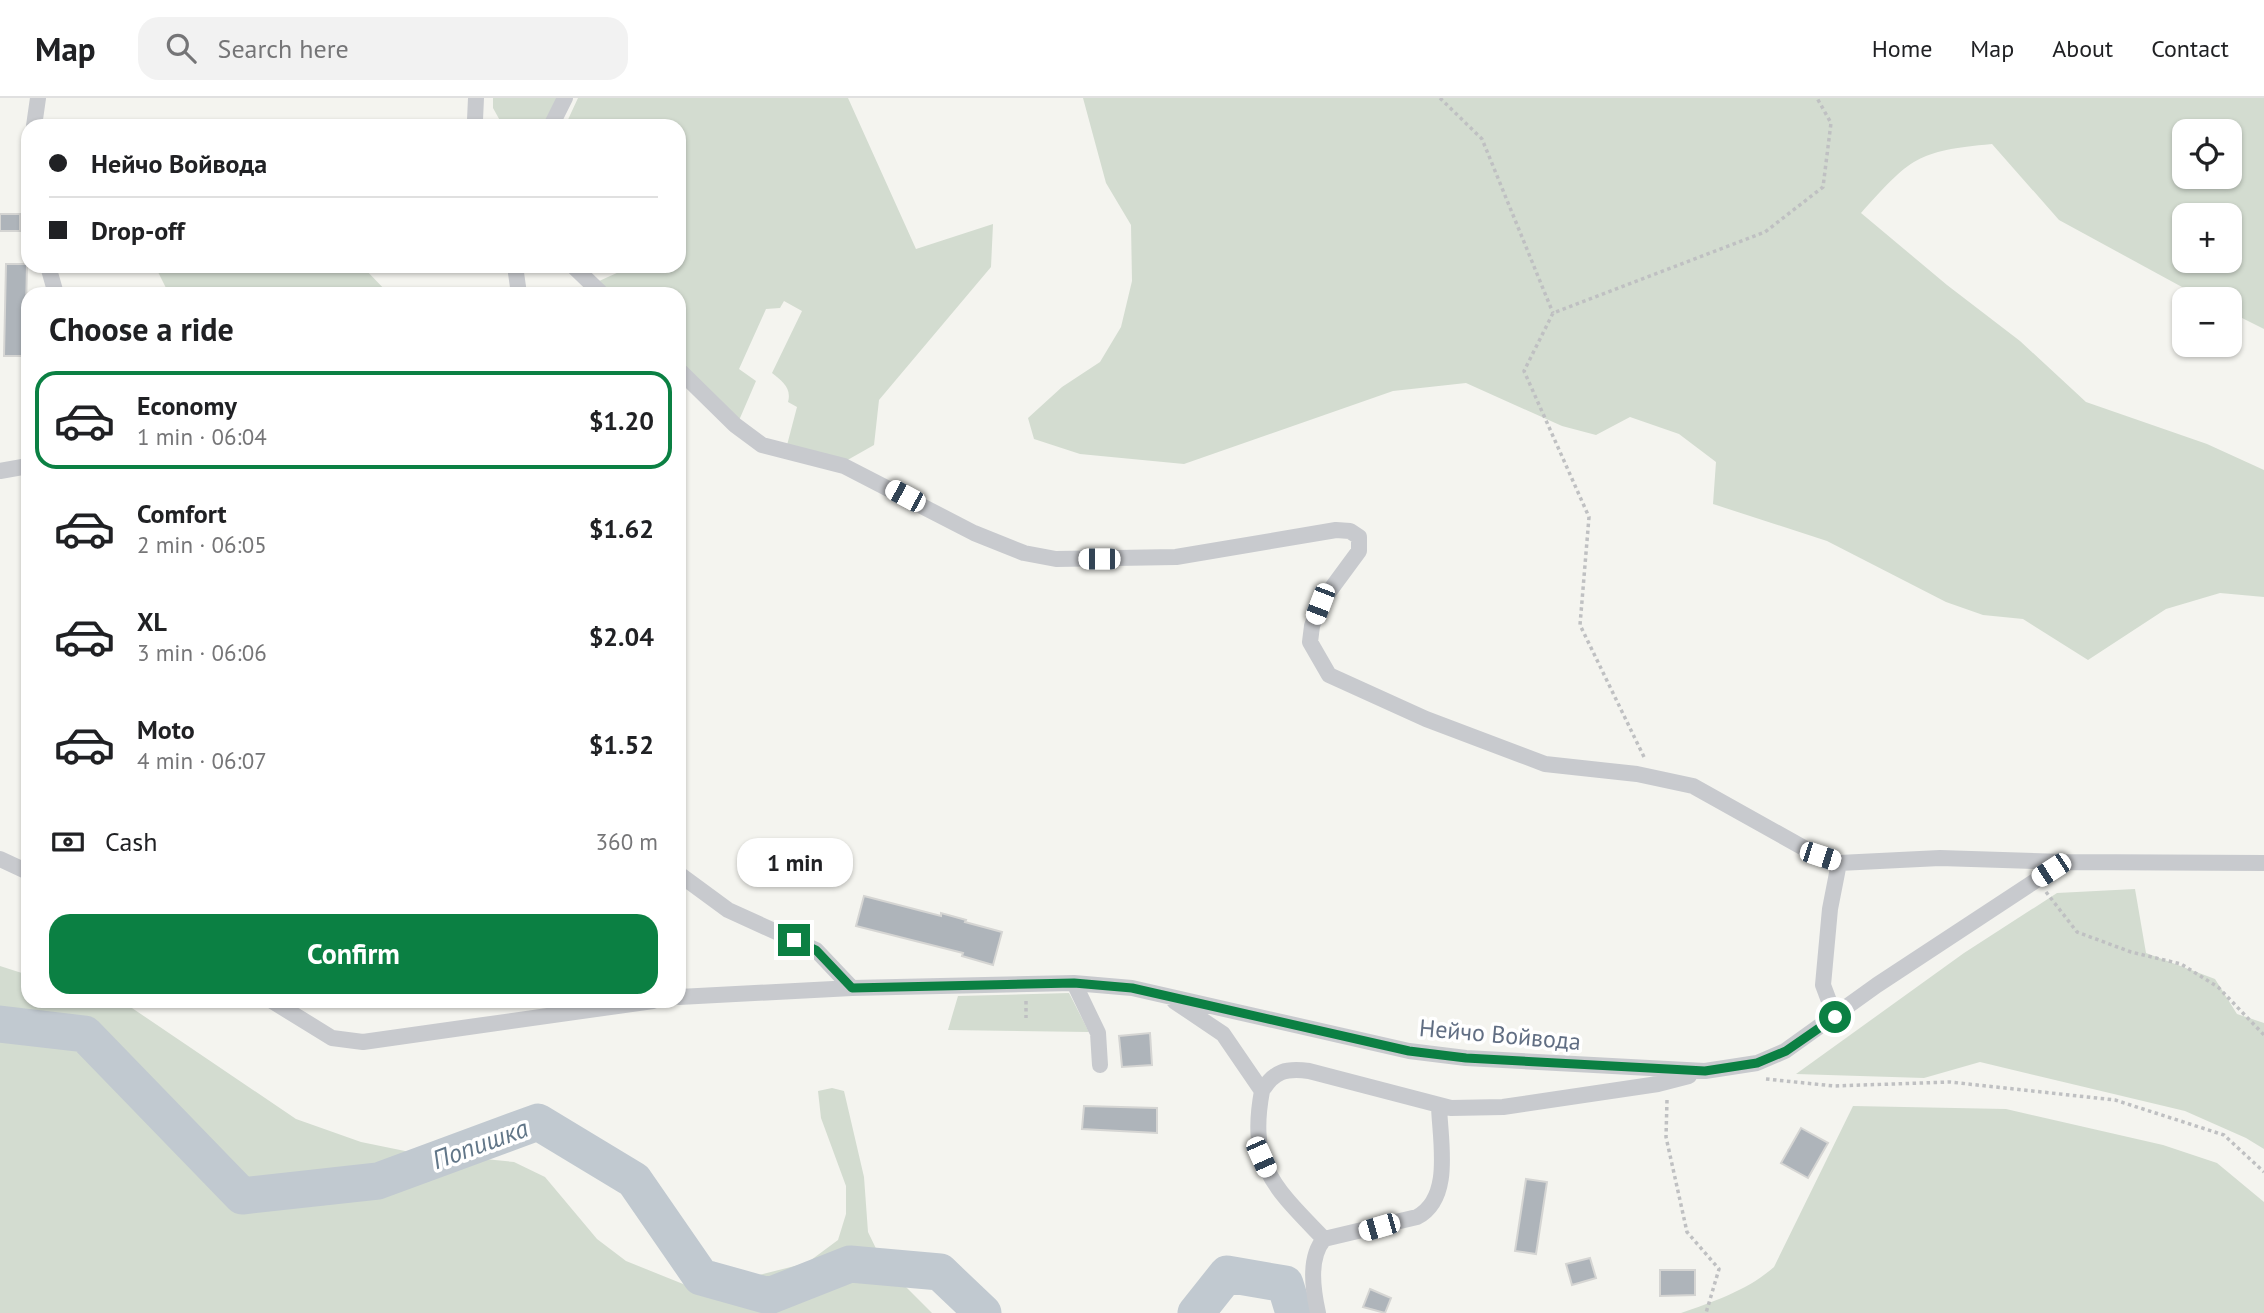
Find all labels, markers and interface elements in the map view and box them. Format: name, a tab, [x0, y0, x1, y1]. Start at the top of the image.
search box	[138, 17, 628, 80]
text: Map	[35, 27, 96, 70]
icon: search	[162, 29, 200, 67]
text: Search here	[218, 32, 349, 65]
text: Home	[1872, 33, 1932, 64]
text: Map	[1970, 33, 2014, 64]
text: About	[2052, 33, 2113, 64]
text: Contact	[2151, 33, 2229, 64]
map controls	[2172, 119, 2242, 357]
button: locate	[2172, 119, 2242, 189]
text: Нейчо Войвода	[91, 147, 267, 180]
button: +	[2172, 203, 2242, 273]
text: Drop-off	[91, 214, 185, 247]
button: −	[2172, 287, 2242, 357]
text: Choose a ride	[49, 308, 234, 350]
icon: car	[53, 389, 116, 452]
text: Economy	[137, 389, 237, 422]
text: $1.20	[589, 404, 654, 437]
text: 1 min · 06:04	[137, 422, 267, 451]
car	[882, 477, 929, 515]
icon: car	[53, 497, 116, 560]
text: Comfort	[137, 497, 227, 530]
text: $1.62	[589, 512, 654, 545]
text: 2 min · 06:05	[137, 530, 267, 559]
car	[1079, 549, 1121, 570]
car	[1303, 581, 1338, 627]
icon: car	[53, 605, 116, 668]
text: XL	[137, 605, 167, 638]
text: $2.04	[589, 620, 654, 653]
text: 3 min · 06:06	[137, 638, 267, 667]
icon: car	[53, 713, 116, 776]
text: Moto	[137, 713, 195, 746]
text: $1.52	[589, 728, 654, 761]
text: 4 min · 06:07	[137, 746, 267, 775]
icon: cash	[49, 823, 87, 861]
text: Cash	[105, 825, 157, 858]
text: 360 m	[596, 827, 658, 856]
callout: 1 min	[736, 838, 852, 888]
car	[1797, 840, 1844, 872]
text: 1 min	[767, 848, 823, 877]
car	[2028, 850, 2075, 890]
button: Confirm	[49, 914, 658, 994]
route end	[778, 924, 810, 956]
route start	[1819, 1001, 1851, 1033]
street label: Нейчо Войвода	[1418, 1012, 1582, 1057]
water label: Попишка	[427, 1111, 533, 1176]
car	[1243, 1134, 1280, 1180]
car	[1356, 1211, 1403, 1243]

